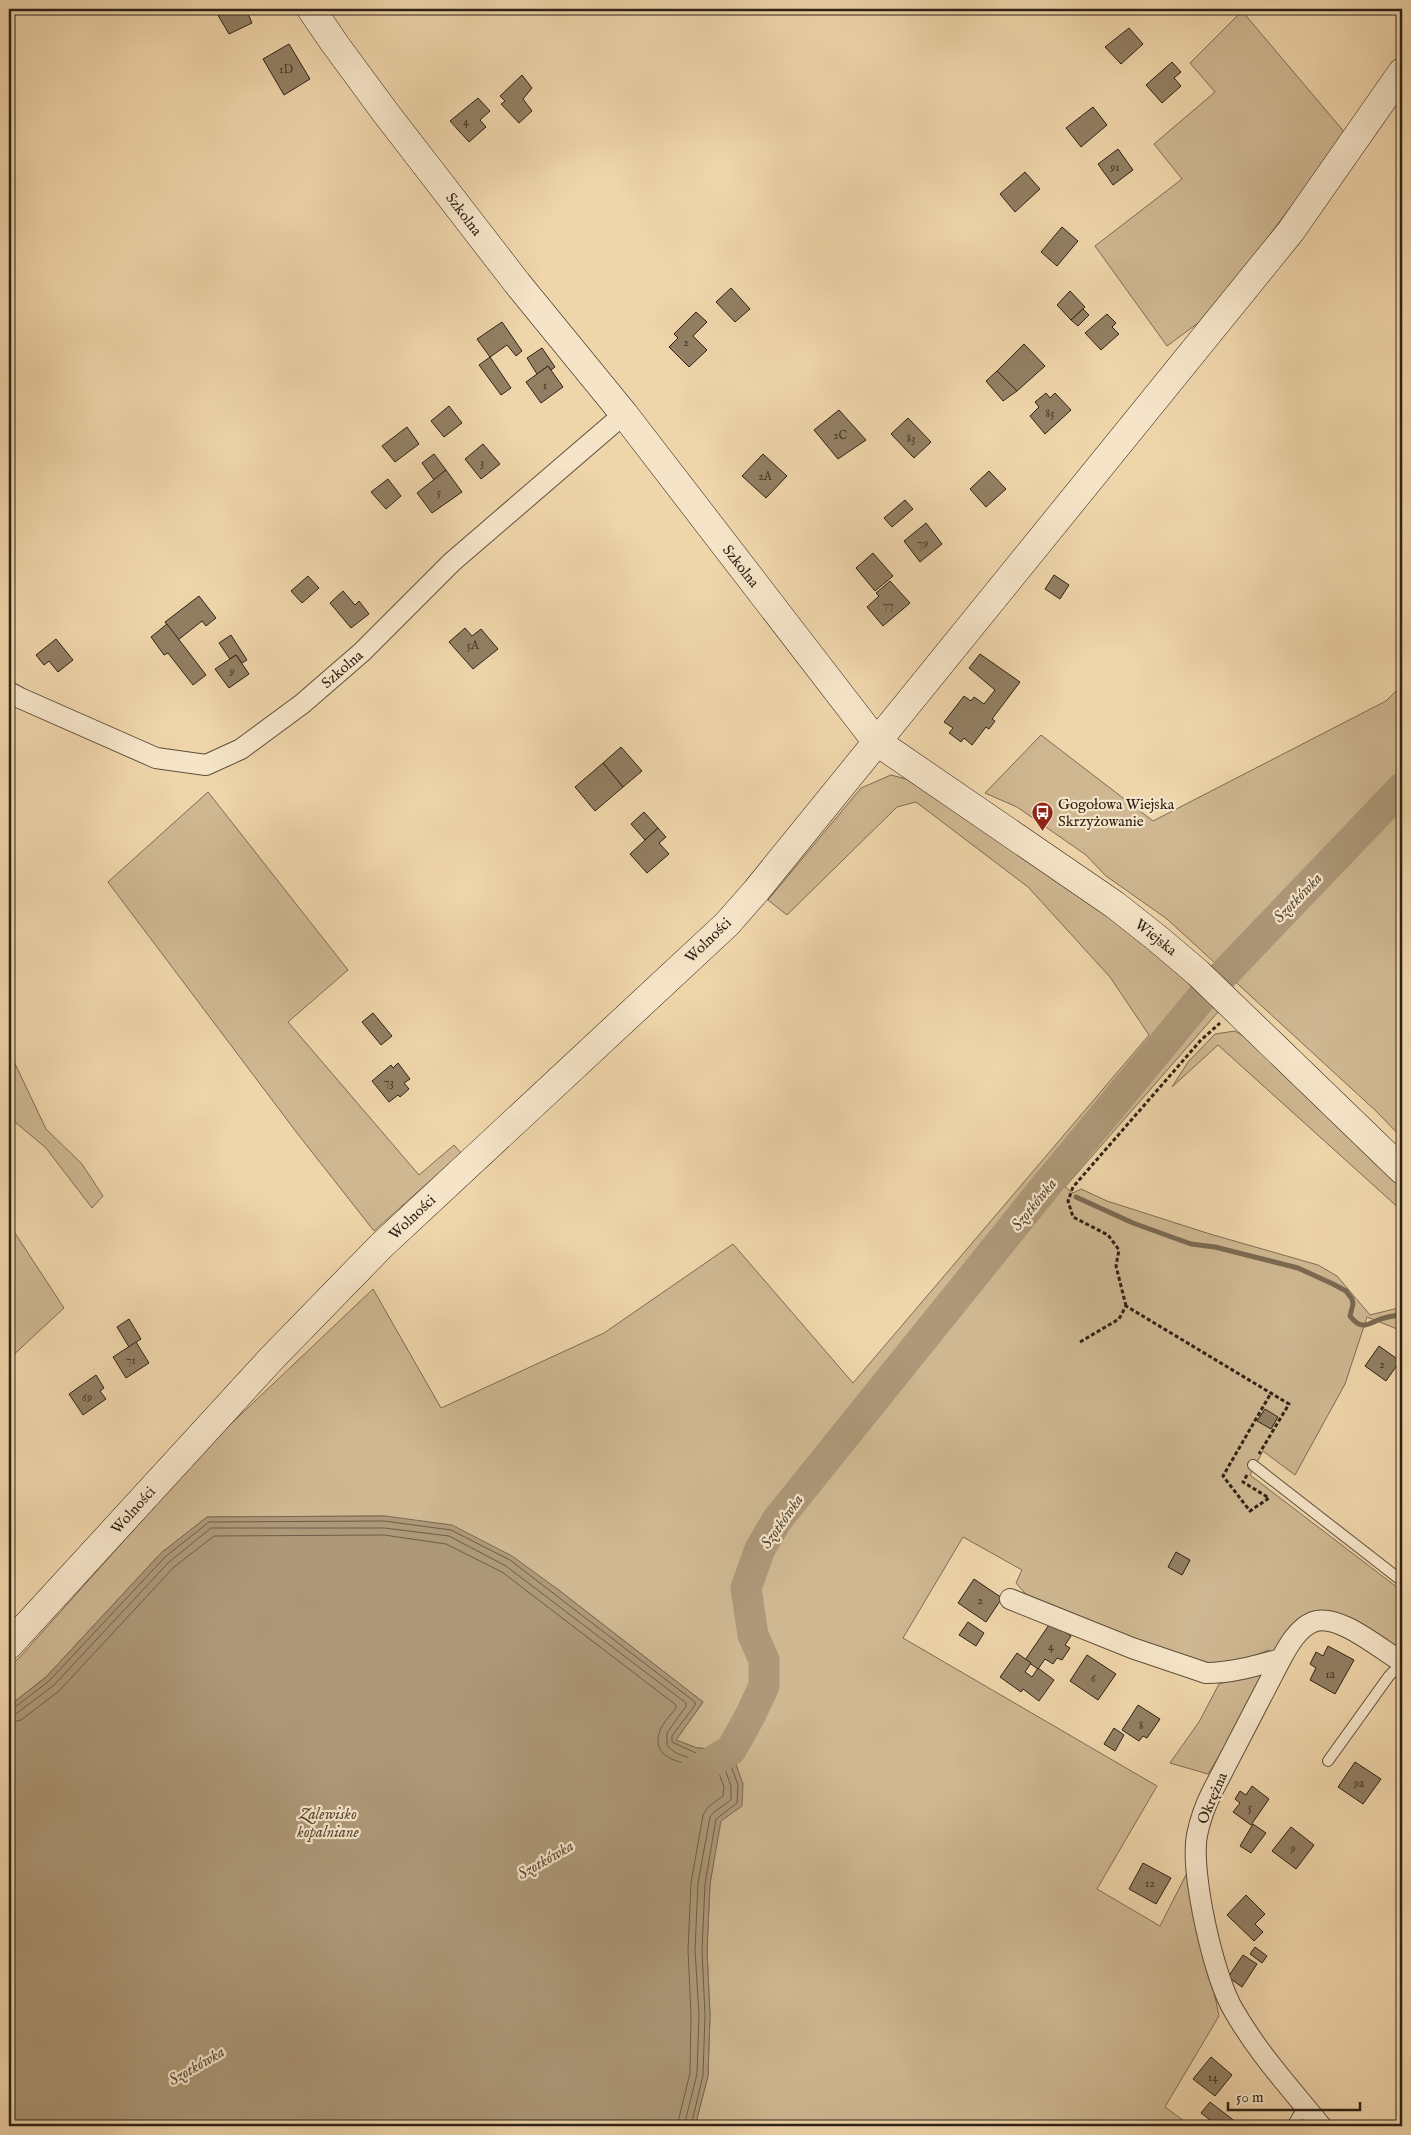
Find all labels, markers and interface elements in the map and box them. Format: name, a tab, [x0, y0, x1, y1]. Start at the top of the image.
house number: 1D	[279, 62, 293, 77]
house number: 4	[463, 114, 469, 129]
house number: 91	[1109, 160, 1120, 175]
street label: Szkolna	[441, 189, 486, 240]
house number: 2	[683, 335, 689, 350]
house number: 1	[543, 378, 547, 393]
house number: 85	[1045, 406, 1055, 421]
house number: 2C	[833, 428, 848, 443]
house number: 83	[906, 431, 916, 446]
house number: 3	[480, 455, 484, 470]
house number: 2A	[758, 469, 773, 484]
house number: 5	[437, 485, 442, 500]
house number: 79	[918, 536, 928, 551]
street label: Szkolna	[718, 541, 764, 592]
house number: 77	[882, 598, 894, 613]
house number: 5A	[467, 638, 480, 653]
street label: Szkolna	[318, 646, 367, 693]
house number: 9	[228, 664, 235, 679]
place label: Gogołowa Wiejska Skrzyżowanie	[1058, 795, 1175, 831]
bus stop icon: Gogołowa Wiejska Skrzyżowanie	[1030, 801, 1054, 832]
water label: Szotkówka	[1270, 869, 1327, 928]
street label: Wolności	[681, 914, 736, 967]
street label: Wiejska	[1131, 915, 1181, 960]
house number: 73	[384, 1075, 394, 1090]
water label: Szotkówka	[1007, 1175, 1062, 1236]
street label: Wolności	[385, 1191, 440, 1244]
house number: 71	[126, 1353, 136, 1368]
house number: 2	[1379, 1357, 1385, 1372]
house number: 69	[82, 1390, 92, 1405]
street label: Wolności	[107, 1483, 160, 1538]
water label: Szotkówka	[757, 1491, 809, 1553]
house number: 2	[977, 1593, 983, 1608]
house number: 4	[1048, 1639, 1054, 1654]
house number: 1a	[1325, 1667, 1336, 1682]
house number: 6	[1090, 1671, 1096, 1686]
house number: 8	[1139, 1718, 1144, 1733]
street label: Okrężna	[1193, 1769, 1232, 1827]
house number: 9a	[1353, 1776, 1365, 1791]
house number: 5	[1248, 1800, 1253, 1815]
water label: Zalewisko kopalniane	[296, 1805, 359, 1843]
water label: Szotkówka	[514, 1837, 578, 1885]
house number: 9	[1289, 1841, 1296, 1856]
house number: 12	[1145, 1876, 1155, 1891]
water label: Szotkówka	[165, 2043, 229, 2091]
house number: 14	[1208, 2070, 1218, 2085]
scale bar	[1228, 2080, 1361, 2112]
text: 50 m	[1236, 2088, 1264, 2107]

